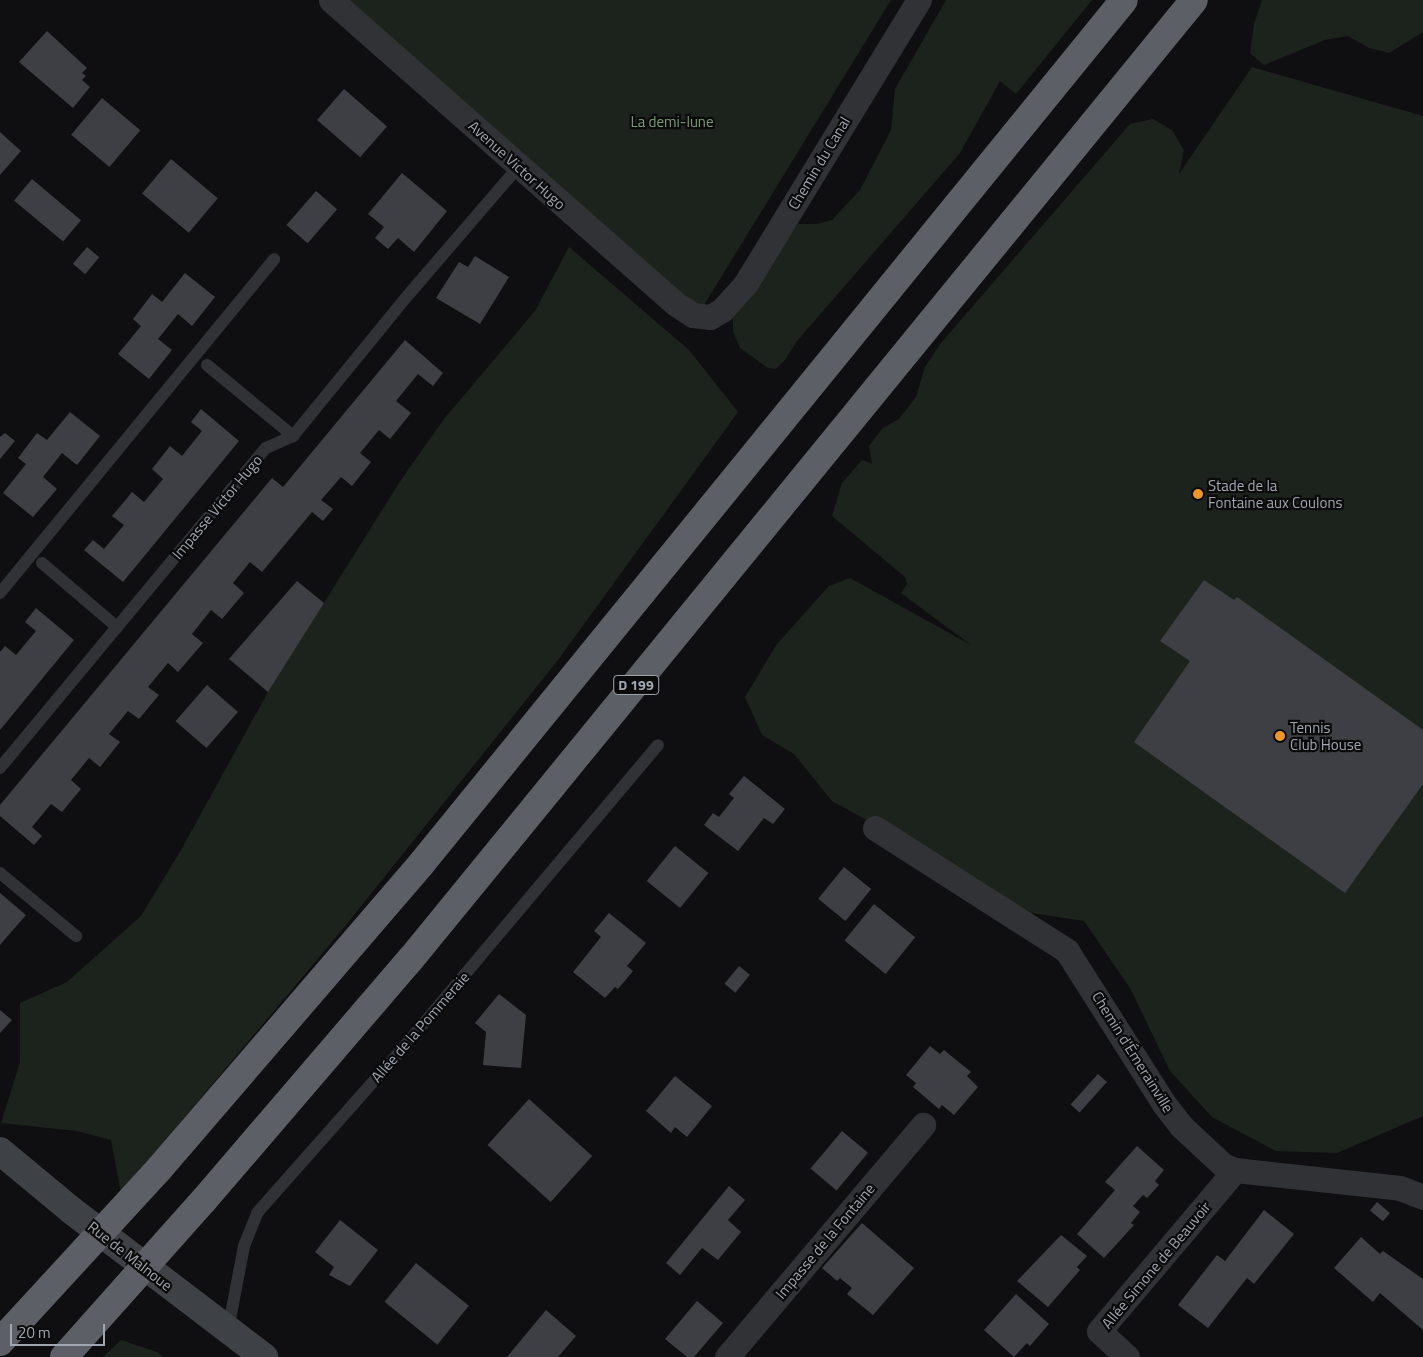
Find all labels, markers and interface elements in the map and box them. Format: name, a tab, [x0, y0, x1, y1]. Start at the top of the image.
park label: La demi-lune	[631, 113, 713, 131]
street label: Chemin du Canal	[784, 113, 854, 213]
street label: Avenue Victor Hugo	[465, 117, 569, 213]
street label: Impasse Victor Hugo	[168, 451, 266, 563]
place label: Stade de la Fontaine aux Coulons	[1208, 476, 1342, 511]
marker: Stade de la Fontaine aux Coulons	[1192, 488, 1204, 500]
road number: D 199	[612, 674, 660, 696]
place label: Tennis Club House	[1290, 718, 1361, 753]
marker: Tennis Club House	[1274, 730, 1286, 742]
street label: Allée de la Pommeraie	[367, 968, 473, 1086]
street label: Chemin d'Émerainville	[1088, 988, 1178, 1116]
street label: Impasse de la Fontaine	[772, 1180, 878, 1302]
street label: Allée Simone de Beauvoir	[1098, 1198, 1214, 1332]
street label: Rue de Malnoue	[84, 1218, 176, 1294]
scale bar	[12, 1314, 108, 1346]
text: 20 m	[18, 1321, 51, 1344]

